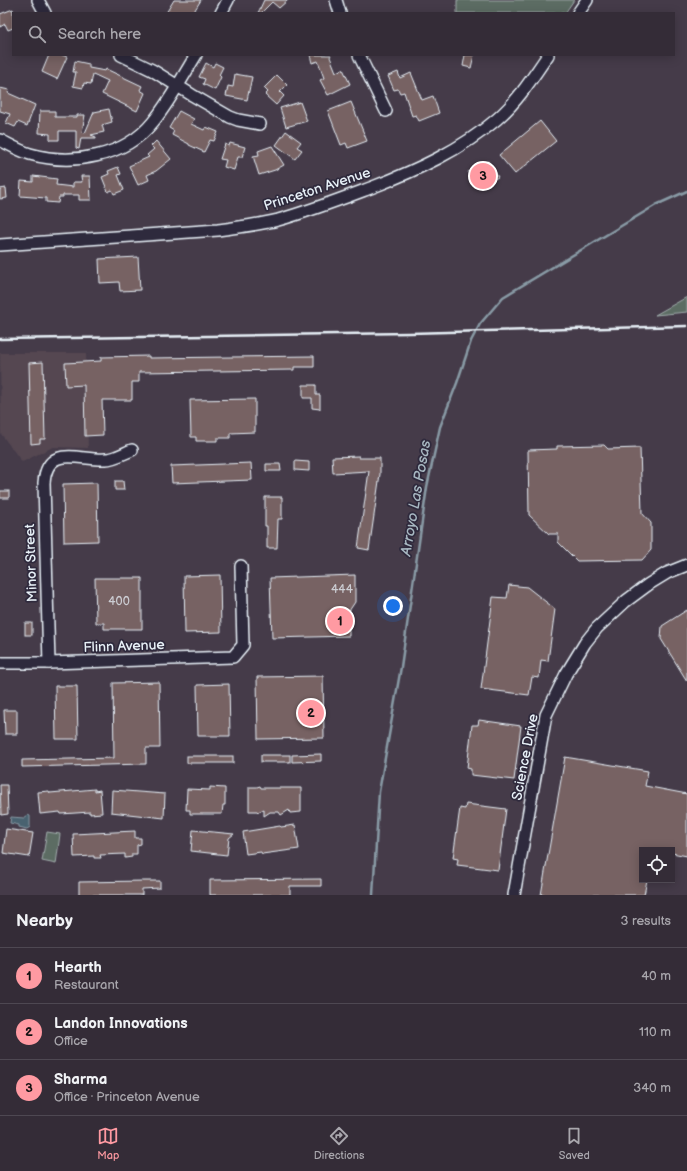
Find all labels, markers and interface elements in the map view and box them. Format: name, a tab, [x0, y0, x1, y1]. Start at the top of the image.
search box	[12, 12, 675, 56]
icon: search	[26, 23, 48, 45]
text: Search here	[58, 25, 141, 44]
pin: 3	[470, 161, 496, 191]
street label: Princeton Avenue	[261, 164, 373, 214]
water label: Arroyo Las Posas	[396, 438, 436, 558]
street label: Minor Street	[21, 523, 41, 602]
house number: 444	[331, 582, 354, 597]
house number: 400	[108, 594, 130, 609]
your location	[383, 596, 403, 616]
pin: 1	[327, 606, 353, 636]
street label: Flinn Avenue	[83, 636, 165, 656]
pin: 2	[298, 698, 324, 728]
street label: Science Drive	[508, 712, 542, 802]
map controls	[639, 847, 675, 883]
button: locate	[639, 847, 675, 883]
text: Nearby	[16, 911, 73, 931]
text: 3 results	[620, 913, 671, 929]
text: Hearth	[54, 958, 102, 977]
text: 1	[26, 968, 32, 984]
text: 40 m	[641, 968, 671, 984]
text: Restaurant	[54, 977, 119, 993]
text: Landon Innovations	[54, 1014, 188, 1033]
text: 2	[25, 1024, 33, 1040]
text: 110 m	[639, 1024, 671, 1040]
text: Office	[54, 1033, 88, 1049]
text: Sharma	[54, 1070, 107, 1089]
text: 3	[25, 1080, 33, 1096]
text: 340 m	[633, 1080, 671, 1096]
text: Office · Princeton Avenue	[54, 1089, 200, 1105]
tab: Map	[97, 1125, 119, 1162]
tab: Directions	[314, 1125, 364, 1162]
tab: Saved	[559, 1125, 590, 1162]

